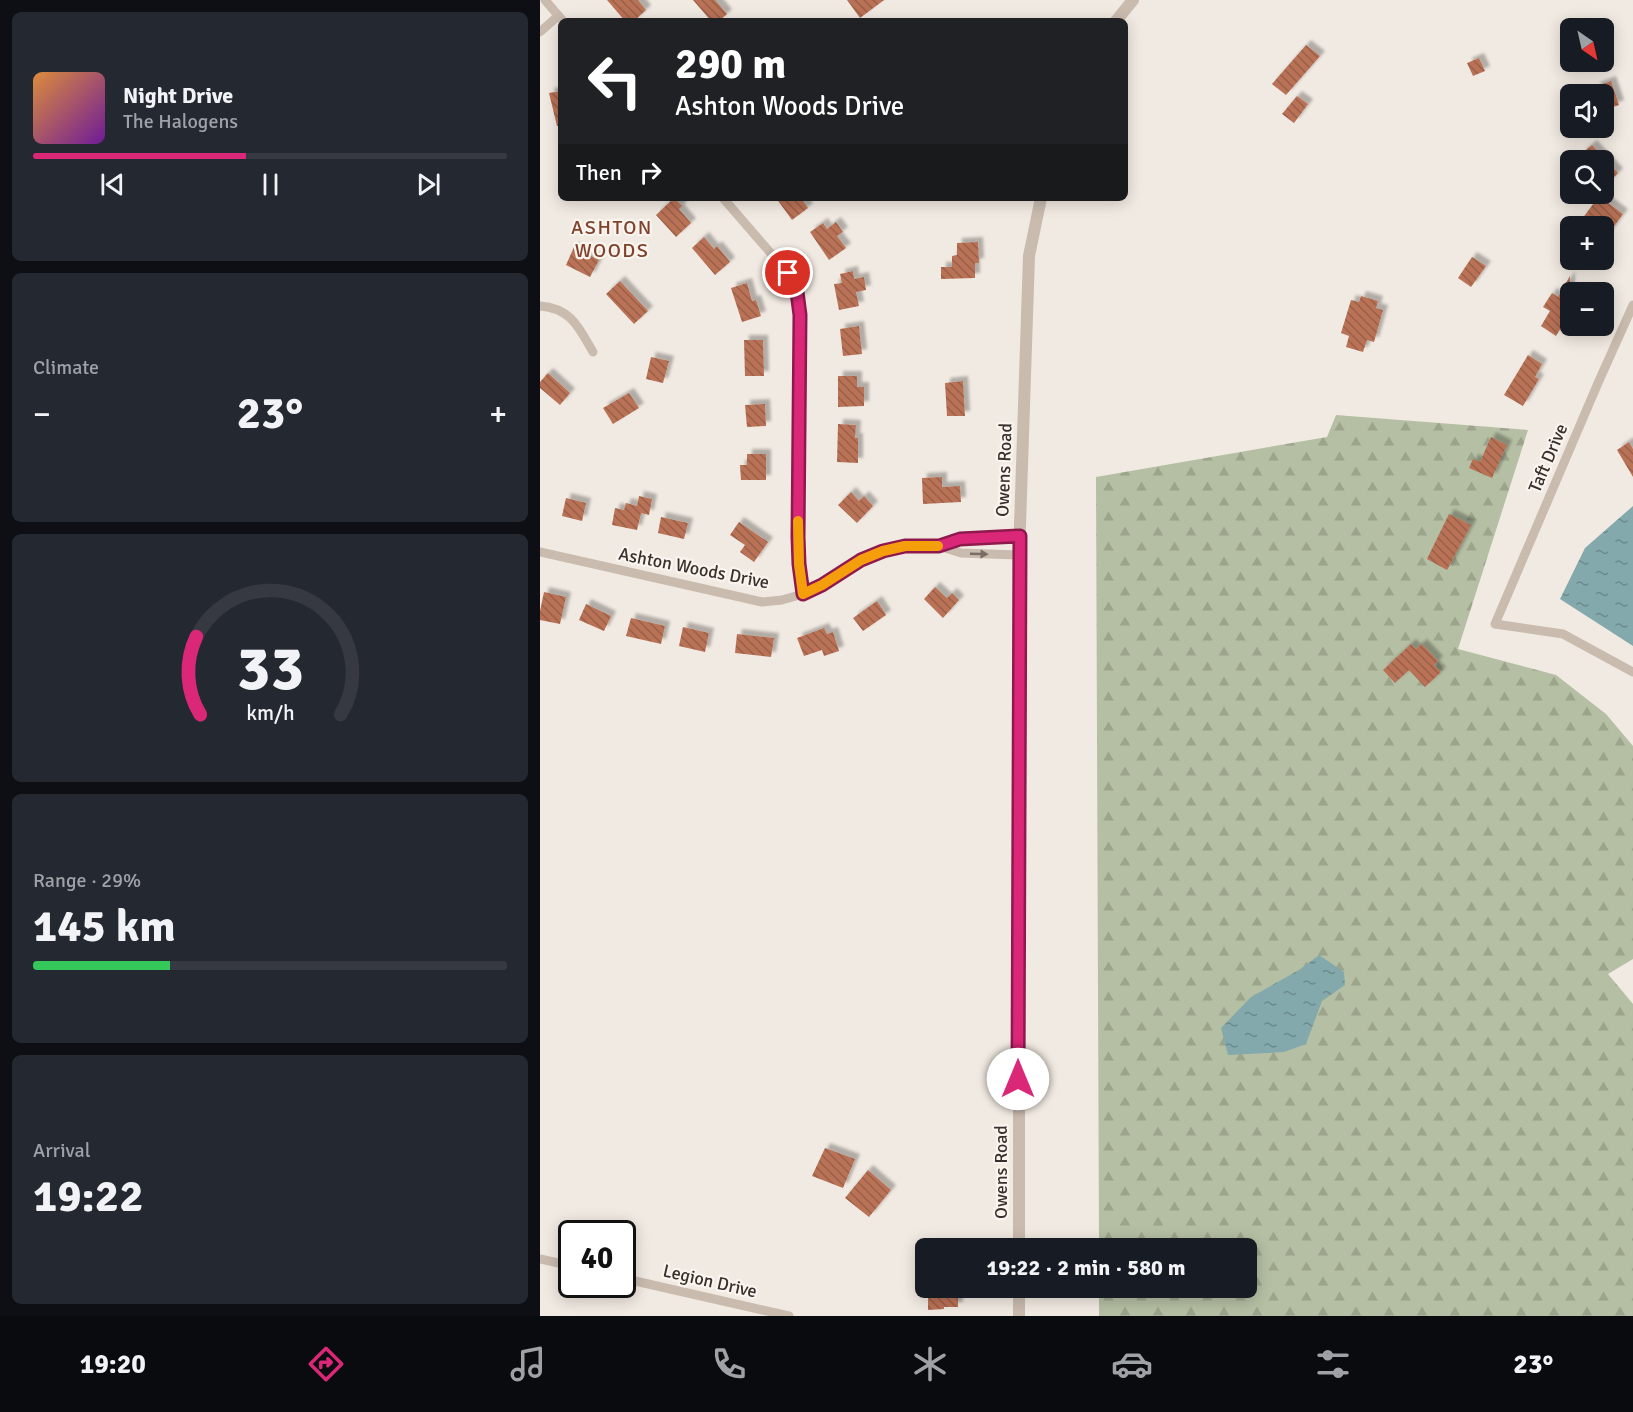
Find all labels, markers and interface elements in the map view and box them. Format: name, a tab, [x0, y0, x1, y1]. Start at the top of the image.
north arrow	[1560, 18, 1614, 72]
map controls	[1560, 18, 1614, 336]
text: 290 m	[675, 39, 786, 90]
icon: left	[576, 42, 654, 120]
text: Night Drive	[123, 82, 233, 109]
button: sound	[1560, 84, 1614, 138]
text: Ashton Woods Drive	[675, 90, 904, 123]
text: The Halogens	[123, 109, 238, 134]
button: search	[1560, 150, 1614, 204]
icon: right	[634, 156, 667, 189]
text: Then	[576, 159, 622, 186]
icon: previous	[96, 168, 129, 201]
icon: pause	[254, 168, 287, 201]
icon: next	[412, 168, 445, 201]
district label: ASHTON WOODS	[571, 215, 653, 263]
button: +	[1560, 216, 1614, 270]
pin	[762, 247, 813, 298]
icon: arrive	[771, 256, 804, 289]
button: −	[1560, 282, 1614, 336]
text: Climate	[33, 355, 99, 380]
text: 23°	[237, 386, 303, 441]
text: −	[33, 394, 51, 435]
text: +	[489, 394, 507, 435]
street label: Taft Drive	[1524, 420, 1572, 496]
street label: Owens Road	[991, 423, 1017, 517]
street label: Ashton Woods Drive	[617, 543, 771, 593]
one-way arrow	[969, 549, 988, 558]
text: 33	[236, 630, 304, 707]
text: km/h	[246, 700, 294, 726]
text: Range · 29%	[33, 868, 141, 893]
text: 145 km	[33, 899, 176, 954]
position arrow	[986, 1047, 1050, 1111]
street label: Owens Road	[990, 1125, 1012, 1219]
text: Arrival	[33, 1138, 91, 1163]
text: 19:22	[33, 1169, 143, 1224]
speed limit sign: 40	[558, 1220, 636, 1298]
text: 19:22 · 2 min · 580 m	[986, 1254, 1186, 1281]
street label: Legion Drive	[661, 1260, 759, 1302]
icon: directions	[305, 1343, 347, 1385]
icon: music	[507, 1343, 549, 1385]
icon: phone	[708, 1343, 750, 1385]
icon: climate	[909, 1343, 951, 1385]
icon: car	[1111, 1343, 1153, 1385]
icon: filters	[1312, 1343, 1354, 1385]
text: 19:20	[80, 1348, 146, 1381]
text: 23°	[1513, 1348, 1553, 1381]

